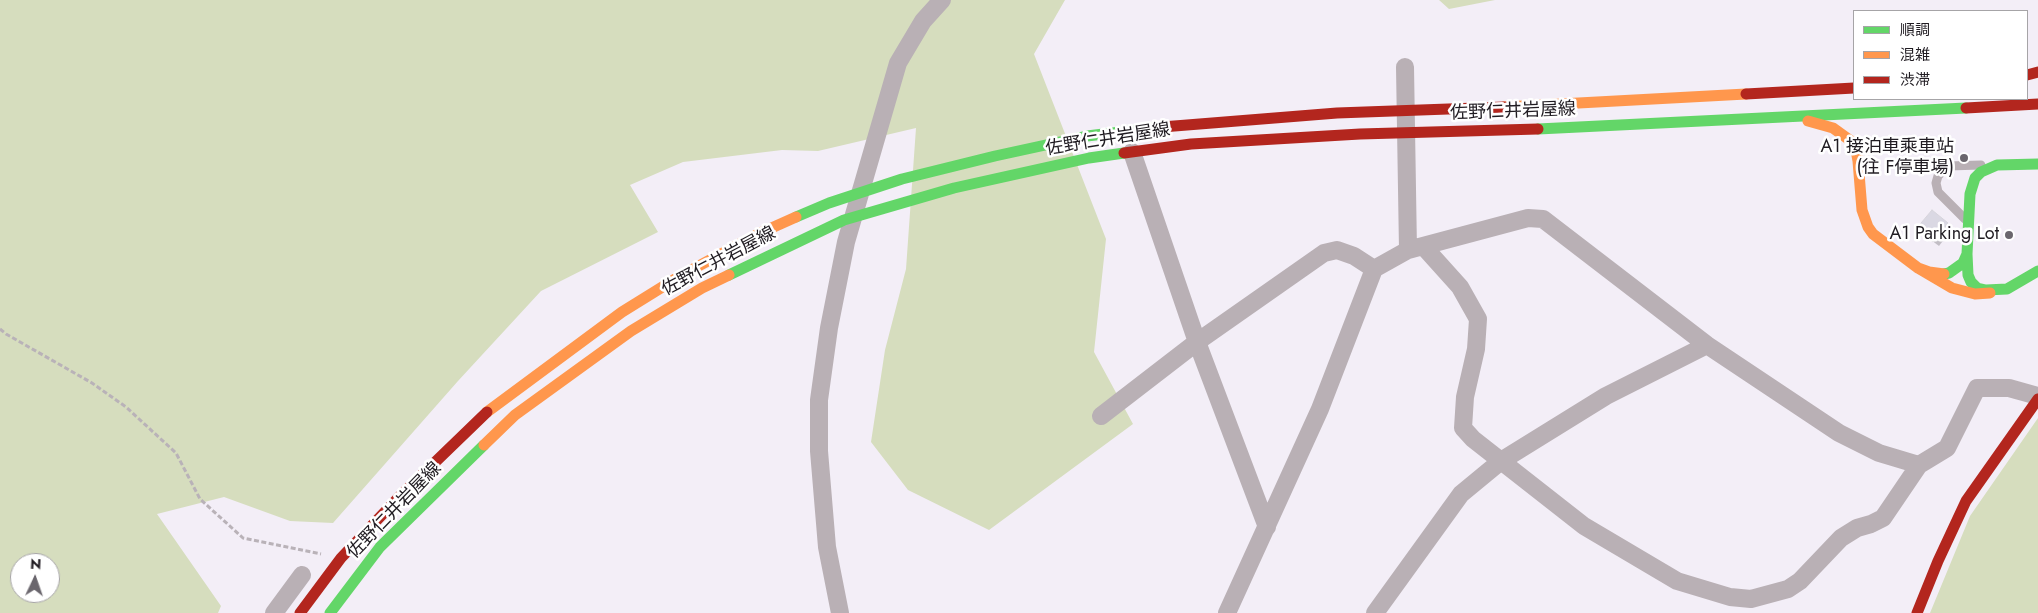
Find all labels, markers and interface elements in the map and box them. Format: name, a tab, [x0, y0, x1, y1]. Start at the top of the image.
legend	[1853, 10, 2028, 100]
text: 順調	[1900, 19, 1930, 41]
text: 混雑	[1900, 44, 1930, 66]
text: 渋滞	[1900, 69, 1930, 91]
street label: 佐野仁井岩屋線	[1450, 99, 1576, 125]
street label: 佐野仁井岩屋線	[1044, 119, 1172, 161]
place label: A1 接泊車乘車站 (往 F停車場)	[1821, 137, 1954, 180]
marker: A1 接泊車乘車站 (往 F停車場)	[1958, 152, 1970, 164]
street label: 佐野仁井岩屋線	[658, 223, 780, 301]
place label: A1 Parking Lot	[1890, 224, 1999, 246]
marker: A1 Parking Lot	[2003, 229, 2015, 241]
street label: 佐野仁井岩屋線	[343, 458, 447, 564]
north arrow	[10, 553, 60, 603]
text: N	[30, 554, 42, 574]

